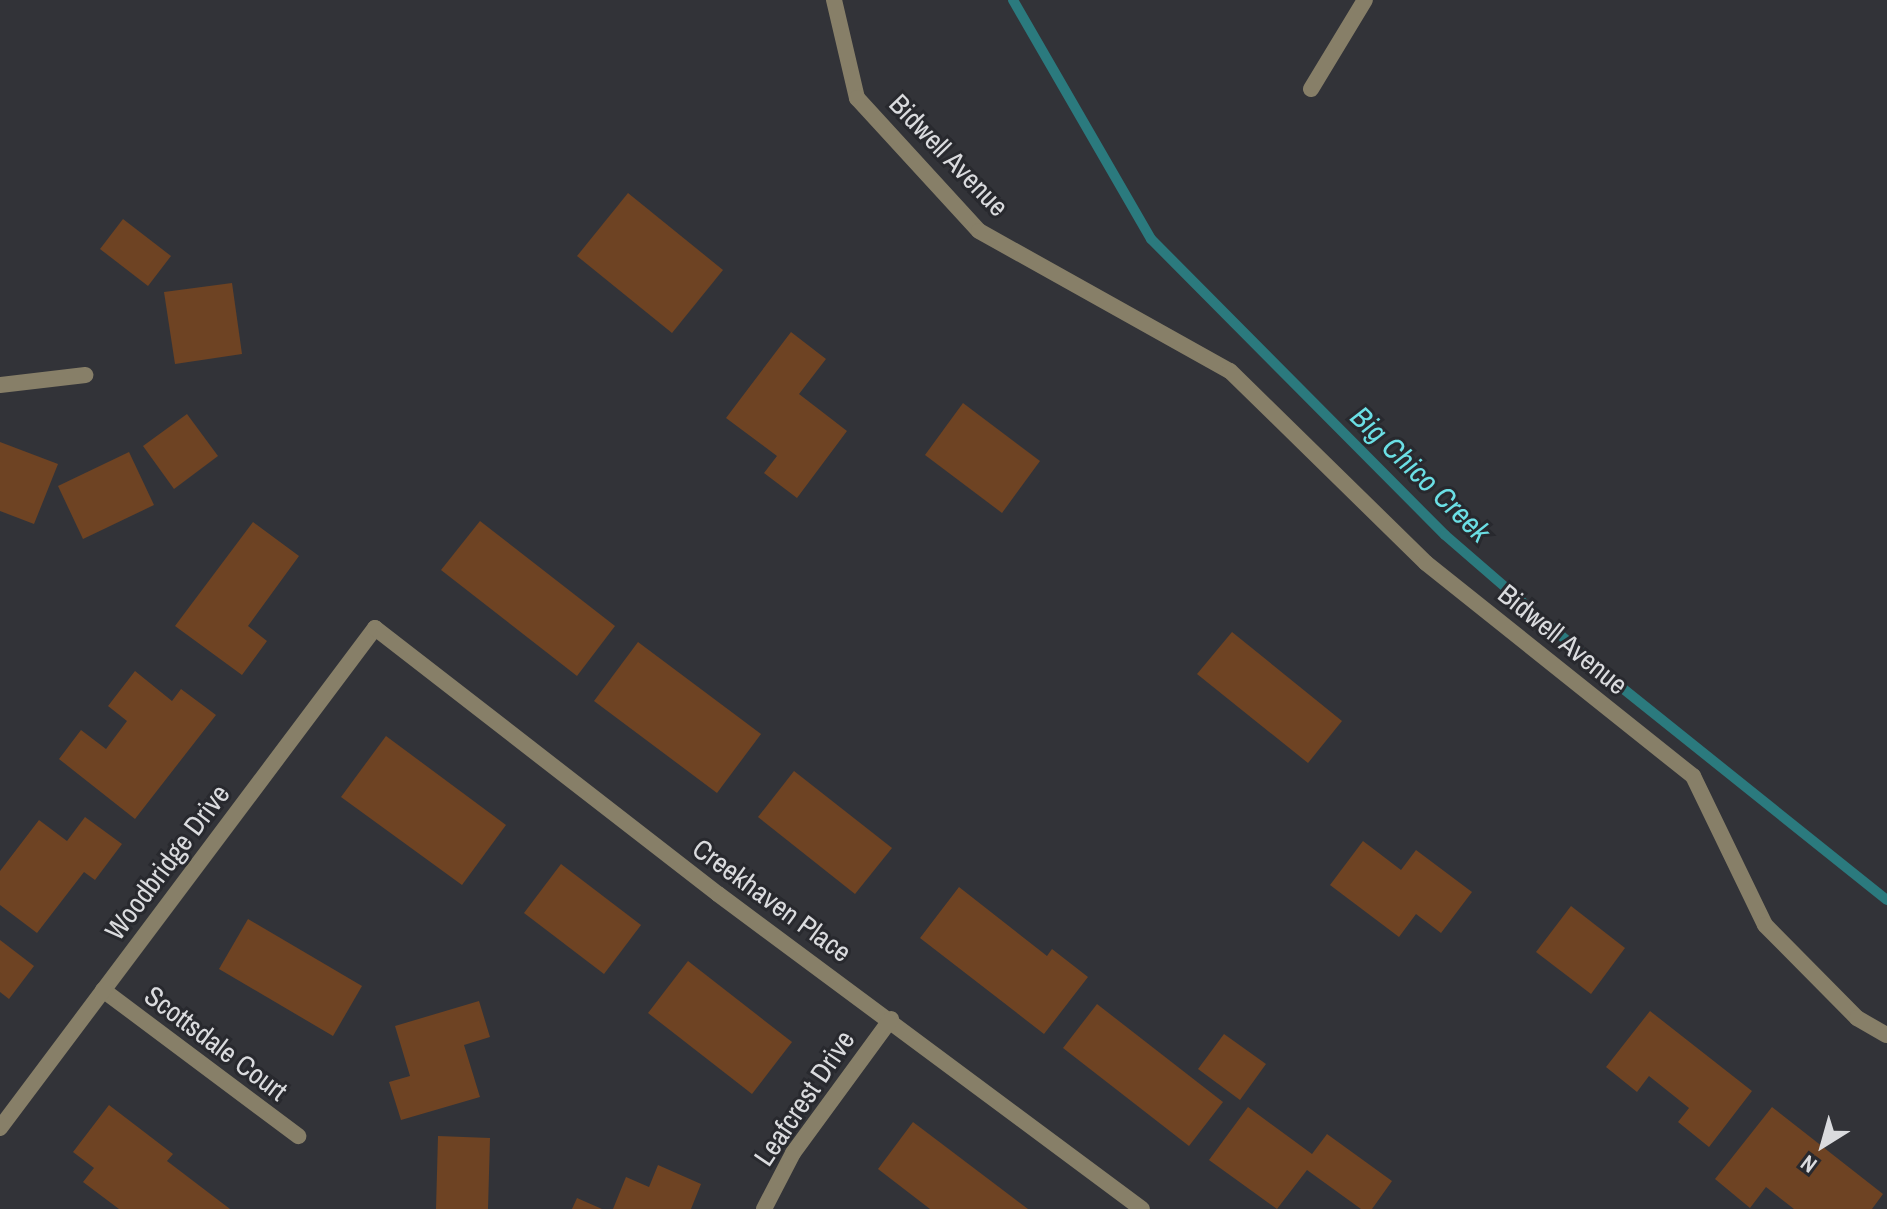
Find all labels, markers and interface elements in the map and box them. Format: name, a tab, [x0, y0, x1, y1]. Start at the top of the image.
street label: Bidwell Avenue	[882, 87, 1016, 223]
water label: Big Chico Creek	[1344, 398, 1498, 550]
street label: Bidwell Avenue	[1491, 576, 1635, 702]
street label: Woodbridge Drive	[98, 778, 236, 946]
street label: Creekhaven Place	[686, 831, 858, 969]
street label: Scottsdale Court	[138, 979, 294, 1107]
street label: Leafcrest Drive	[747, 1024, 861, 1172]
north arrow	[1783, 1105, 1863, 1185]
text: N	[1794, 1148, 1823, 1180]

